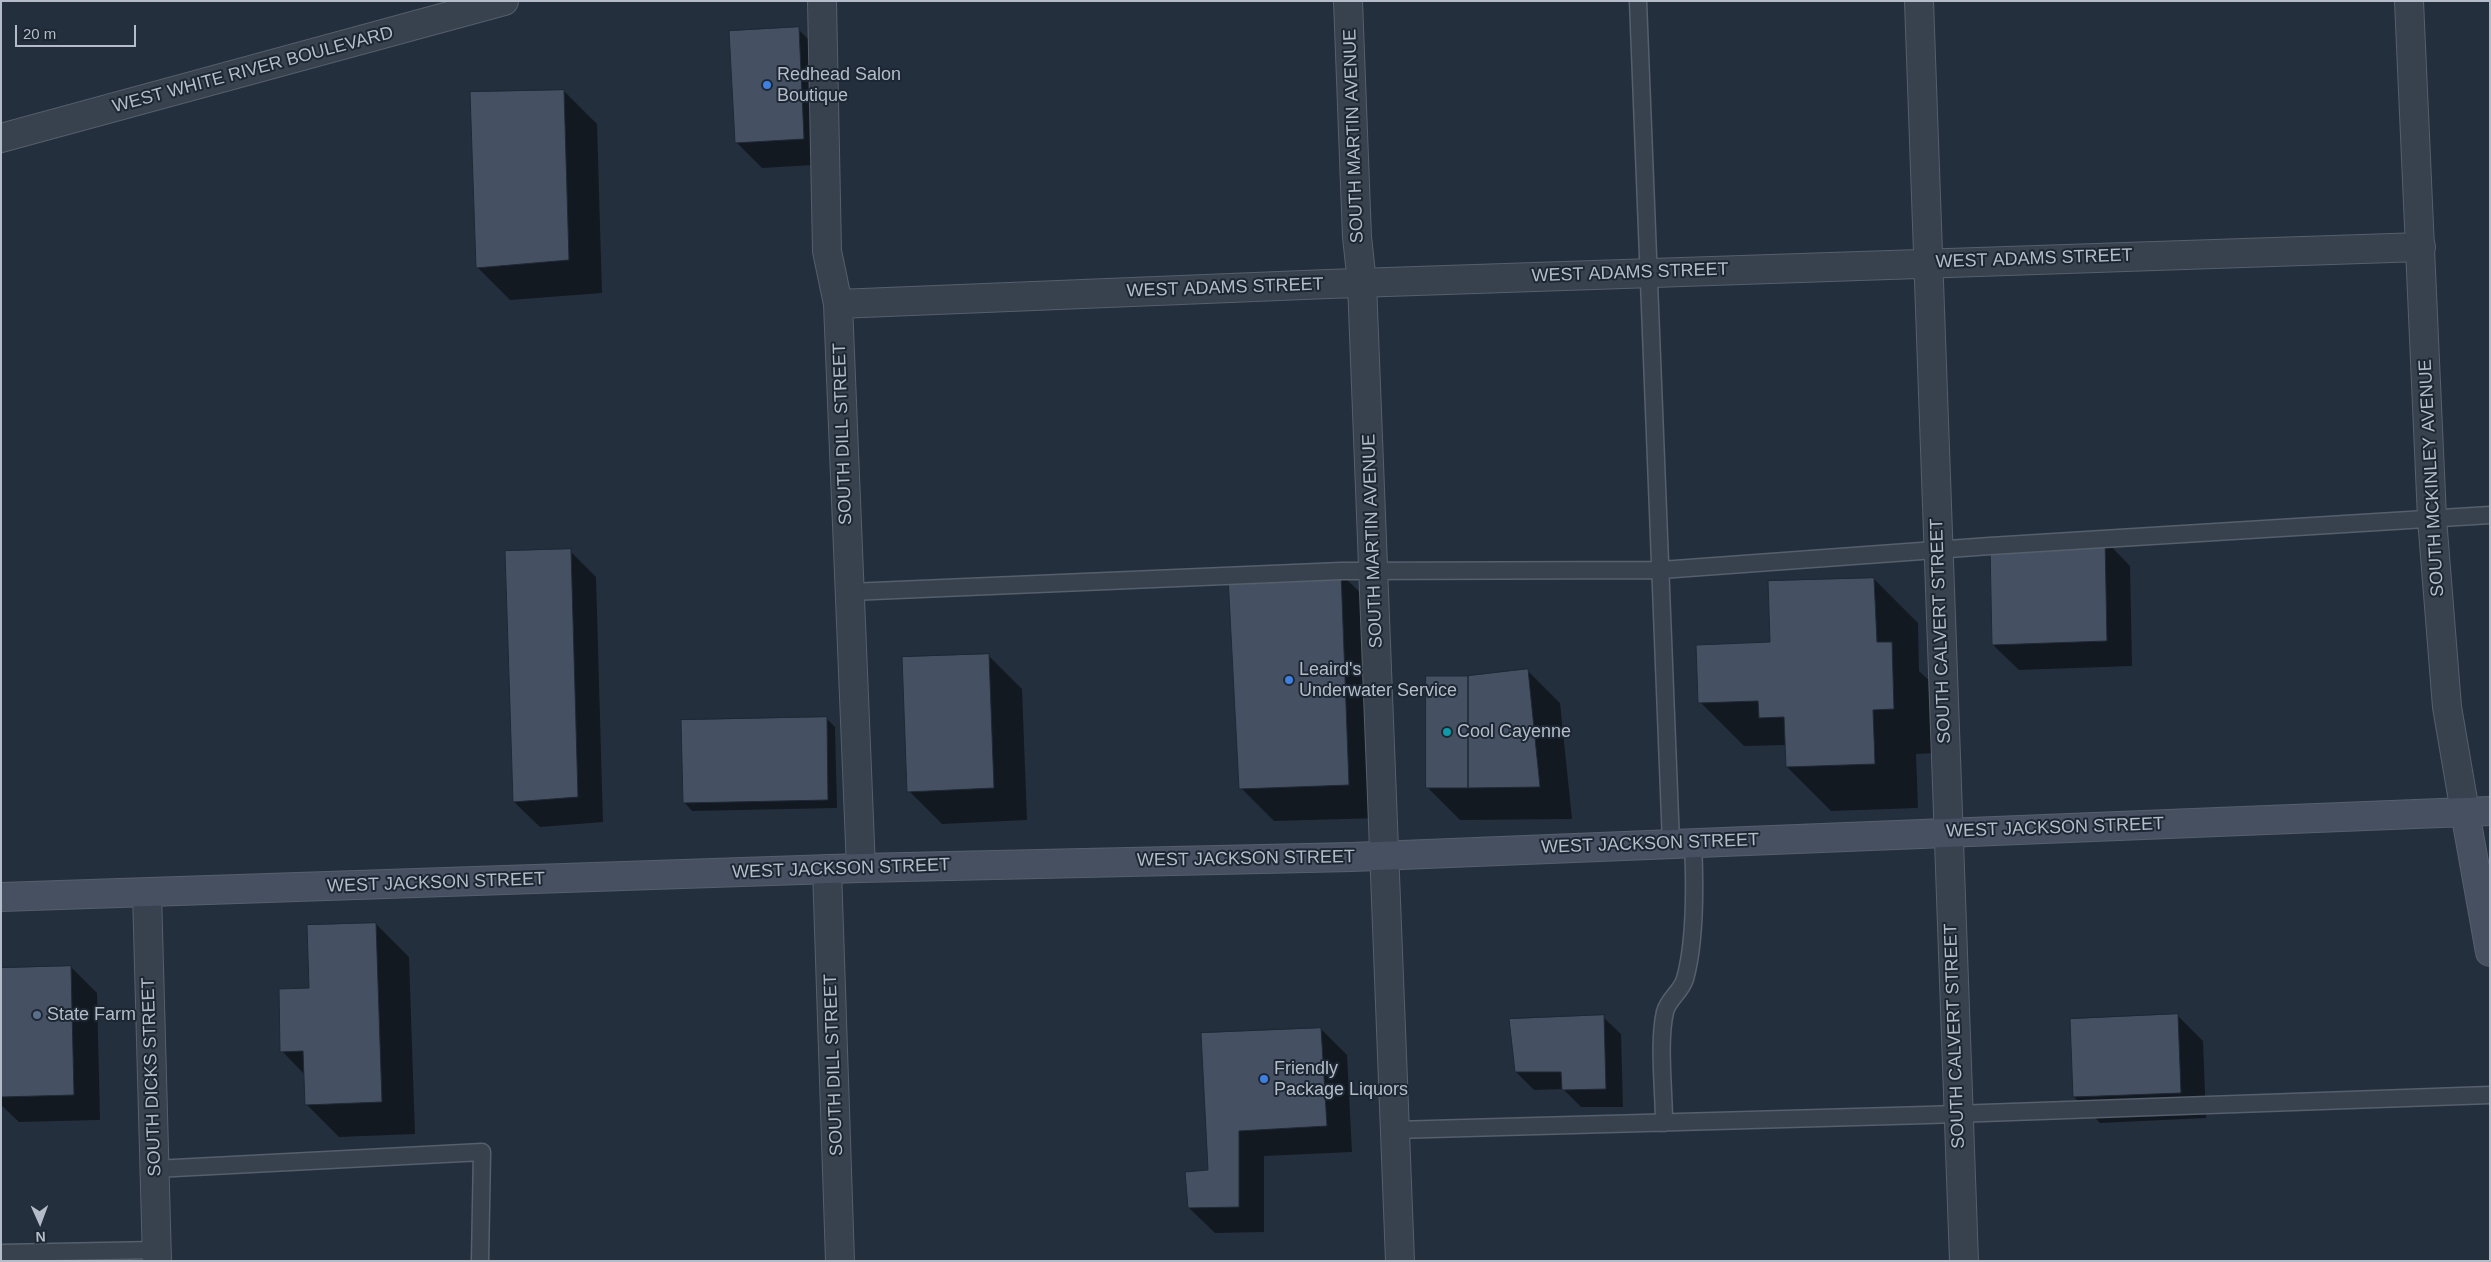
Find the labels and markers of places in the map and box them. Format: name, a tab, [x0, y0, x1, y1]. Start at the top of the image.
place label: Redhead Salon Boutique	[777, 64, 901, 106]
marker: Redhead Salon Boutique	[761, 79, 773, 91]
place label: Leaird's Underwater Service	[1299, 659, 1457, 702]
marker: Leaird's Underwater Service	[1283, 674, 1295, 686]
place label: Cool Cayenne	[1457, 721, 1571, 743]
marker: Cool Cayenne	[1441, 726, 1453, 738]
place label: State Farm	[47, 1004, 136, 1026]
marker: State Farm	[31, 1009, 43, 1021]
place label: Friendly Package Liquors	[1274, 1058, 1408, 1100]
marker: Friendly Package Liquors	[1258, 1073, 1270, 1085]

